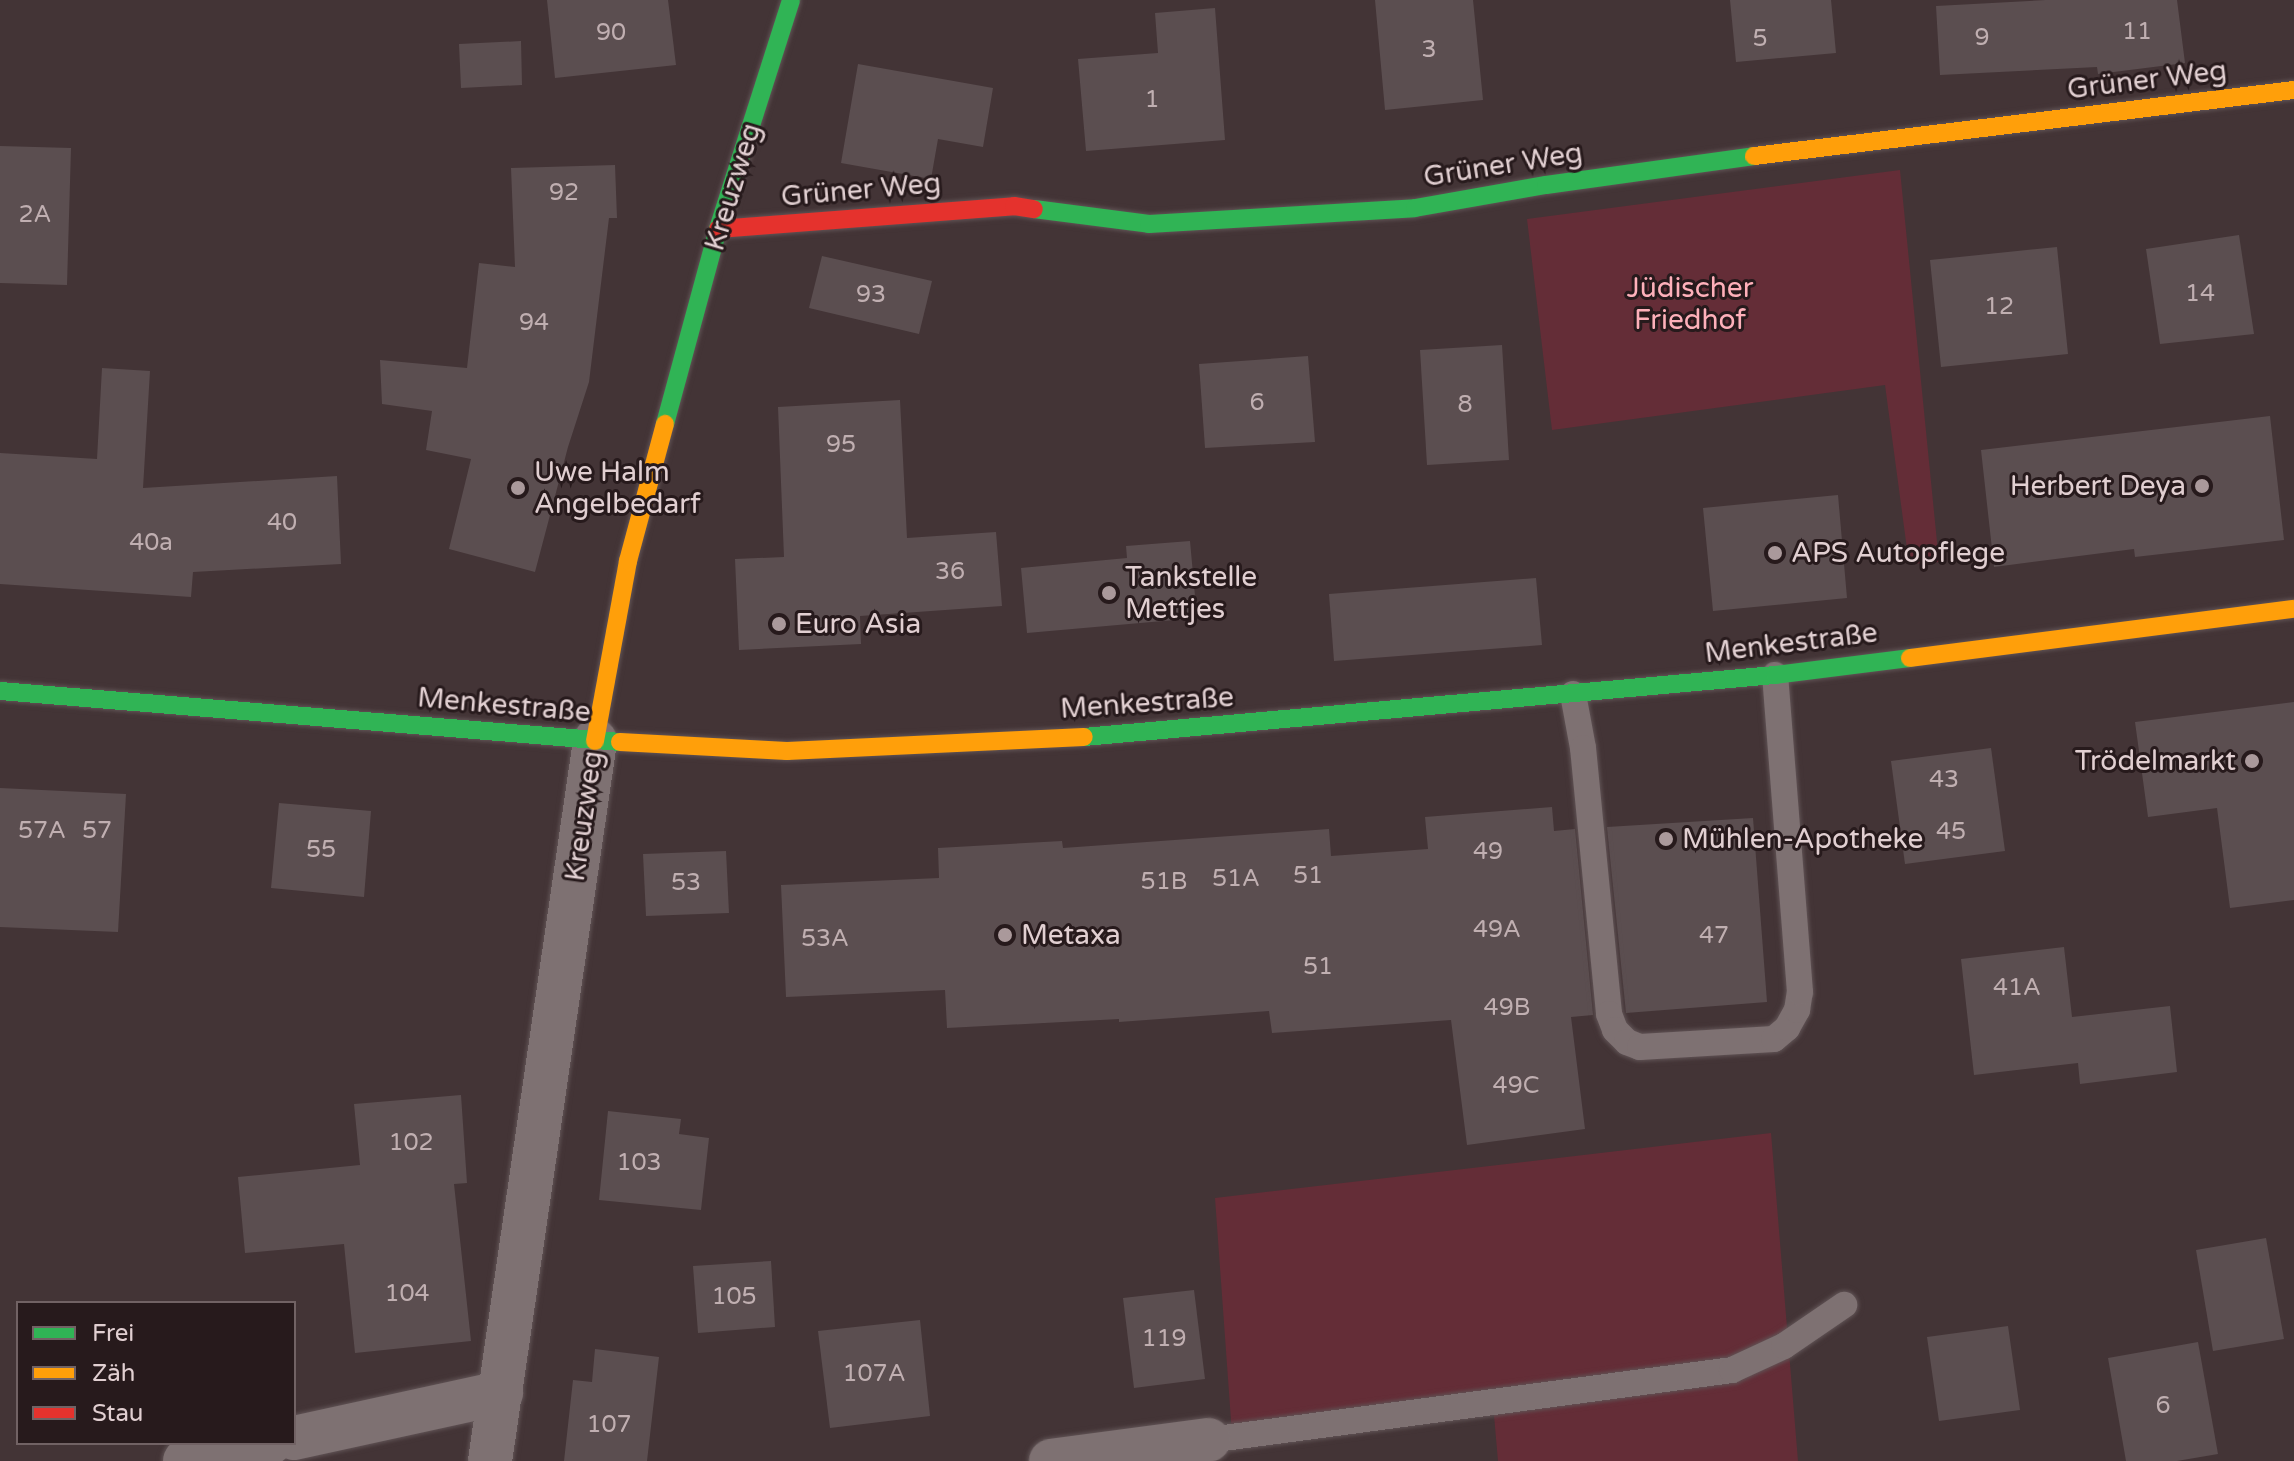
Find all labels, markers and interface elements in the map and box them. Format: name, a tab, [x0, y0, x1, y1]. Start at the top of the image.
house number: 11	[2122, 18, 2152, 46]
house number: 90	[596, 19, 626, 47]
house number: 9	[1974, 24, 1990, 52]
house number: 5	[1752, 25, 1768, 53]
house number: 3	[1421, 36, 1437, 64]
street label: Grüner Weg	[2065, 54, 2229, 106]
house number: 1	[1144, 86, 1160, 114]
street label: Kreuzweg	[698, 119, 768, 255]
street label: Grüner Weg	[1421, 136, 1585, 194]
street label: Grüner Weg	[780, 166, 942, 214]
house number: 92	[549, 179, 579, 207]
house number: 2A	[19, 201, 51, 229]
park label: Jüdischer Friedhof	[1627, 271, 1753, 337]
house number: 14	[2185, 280, 2215, 308]
house number: 93	[856, 281, 886, 309]
house number: 12	[1984, 293, 2014, 321]
house number: 94	[519, 309, 549, 337]
house number: 6	[1249, 389, 1265, 417]
house number: 8	[1457, 391, 1473, 419]
house number: 95	[826, 431, 856, 459]
place label: Uwe Halm Angelbedarf	[534, 455, 701, 521]
place label: Herbert Deya	[2010, 469, 2186, 503]
marker: Herbert Deya	[2193, 477, 2211, 495]
marker: Uwe Halm Angelbedarf	[509, 479, 527, 497]
house number: 40	[267, 509, 297, 537]
house number: 40a	[129, 529, 173, 557]
place label: APS Autopflege	[1791, 536, 2005, 570]
marker: APS Autopflege	[1766, 544, 1784, 562]
house number: 36	[935, 558, 965, 586]
place label: Tankstelle Mettjes	[1125, 560, 1257, 626]
marker: Tankstelle Mettjes	[1100, 584, 1118, 602]
place label: Euro Asia	[795, 607, 921, 641]
marker: Euro Asia	[770, 615, 788, 633]
street label: Menkestraße	[1703, 616, 1879, 670]
street label: Menkestraße	[1059, 680, 1235, 726]
street label: Menkestraße	[416, 681, 592, 729]
place label: Trödelmarkt	[2075, 744, 2236, 778]
street label: Kreuzweg	[558, 749, 610, 883]
marker: Trödelmarkt	[2243, 752, 2261, 770]
house number: 43	[1929, 766, 1959, 794]
house number: 57A	[18, 817, 66, 845]
house number: 57	[82, 817, 112, 845]
house number: 45	[1936, 818, 1966, 846]
place label: Mühlen-Apotheke	[1682, 822, 1923, 856]
marker: Mühlen-Apotheke	[1657, 830, 1675, 848]
house number: 55	[306, 836, 336, 864]
house number: 49	[1473, 838, 1503, 866]
house number: 51	[1293, 862, 1323, 890]
house number: 51A	[1212, 865, 1260, 893]
house number: 51B	[1141, 868, 1187, 896]
house number: 53	[671, 869, 701, 897]
house number: 49A	[1473, 916, 1521, 944]
place label: Metaxa	[1021, 918, 1121, 952]
house number: 47	[1699, 922, 1729, 950]
house number: 53A	[801, 925, 849, 953]
marker: Metaxa	[996, 926, 1014, 944]
house number: 51	[1303, 953, 1333, 981]
house number: 41A	[1993, 974, 2041, 1002]
house number: 49B	[1484, 994, 1530, 1022]
house number: 49C	[1493, 1072, 1539, 1100]
house number: 102	[388, 1129, 434, 1157]
house number: 103	[616, 1149, 662, 1177]
house number: 104	[384, 1280, 430, 1308]
house number: 105	[711, 1283, 757, 1311]
legend	[16, 1301, 296, 1445]
text: Frei	[92, 1319, 134, 1348]
house number: 119	[1141, 1325, 1187, 1353]
text: Zäh	[92, 1359, 135, 1388]
house number: 107A	[842, 1360, 906, 1388]
house number: 6	[2155, 1392, 2171, 1420]
text: Stau	[92, 1399, 143, 1428]
house number: 107	[586, 1411, 632, 1439]

